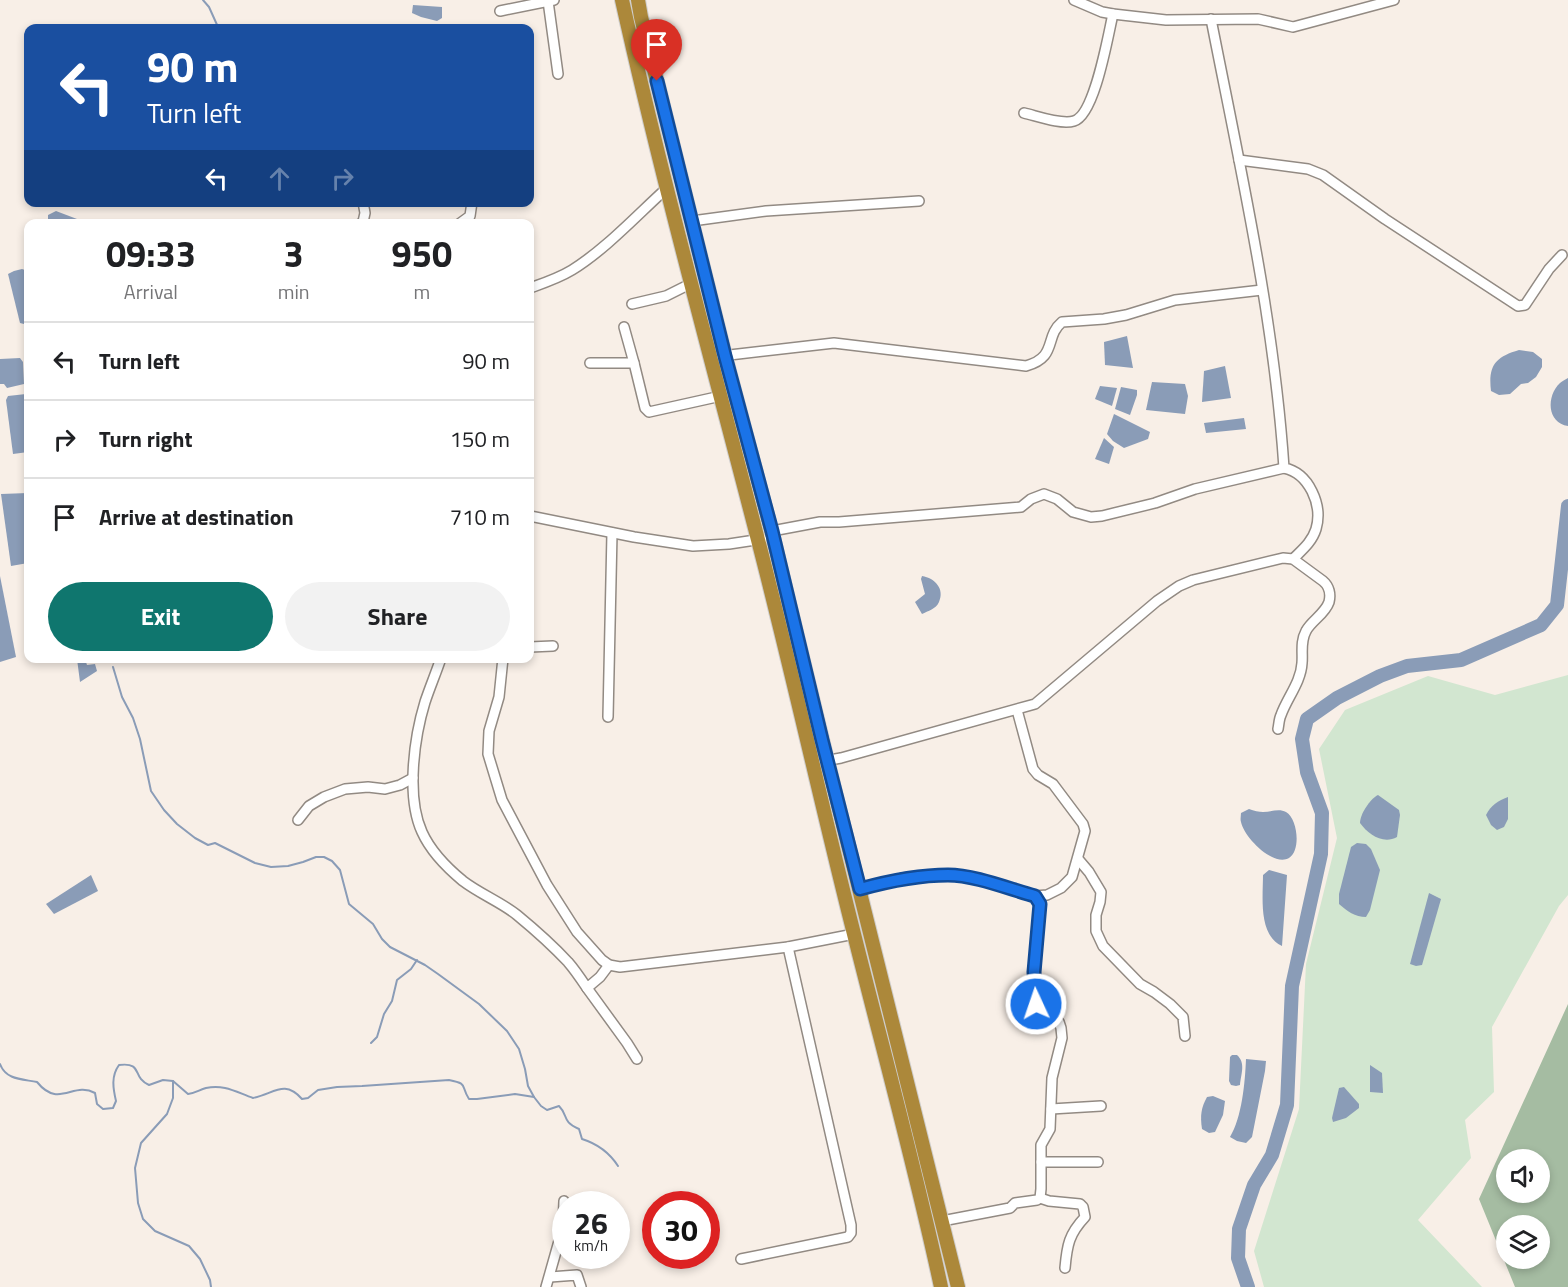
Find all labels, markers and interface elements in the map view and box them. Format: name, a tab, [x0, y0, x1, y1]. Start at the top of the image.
pin	[631, 19, 682, 81]
icon: arrive	[640, 28, 673, 61]
text: 90 m	[147, 34, 239, 98]
icon: left	[48, 48, 126, 126]
text: Turn left	[147, 92, 241, 133]
icon: left	[200, 162, 233, 195]
icon: ahead	[263, 162, 296, 195]
icon: right	[326, 162, 359, 195]
text: 09:33	[106, 226, 196, 281]
text: 3	[284, 226, 304, 281]
text: 950	[392, 226, 452, 281]
text: Arrival	[124, 276, 178, 307]
text: min	[278, 276, 310, 307]
text: m	[413, 276, 430, 307]
text: Turn left	[99, 344, 180, 378]
text: 90 m	[462, 344, 510, 378]
icon: left	[48, 345, 81, 378]
text: Turn right	[99, 422, 193, 456]
text: 150 m	[450, 422, 510, 456]
icon: right	[48, 423, 81, 456]
text: Arrive at destination	[99, 500, 294, 534]
text: 710 m	[450, 500, 510, 534]
icon: arrive	[48, 501, 81, 534]
button: Exit	[48, 582, 273, 651]
button: Share	[285, 582, 510, 651]
position arrow	[1004, 972, 1068, 1036]
map controls	[1496, 1149, 1550, 1269]
button: sound	[1496, 1149, 1550, 1203]
speed limit sign: 30	[642, 1191, 720, 1269]
text: 26	[574, 1200, 608, 1246]
button: layers	[1496, 1215, 1550, 1269]
text: km/h	[574, 1234, 608, 1257]

